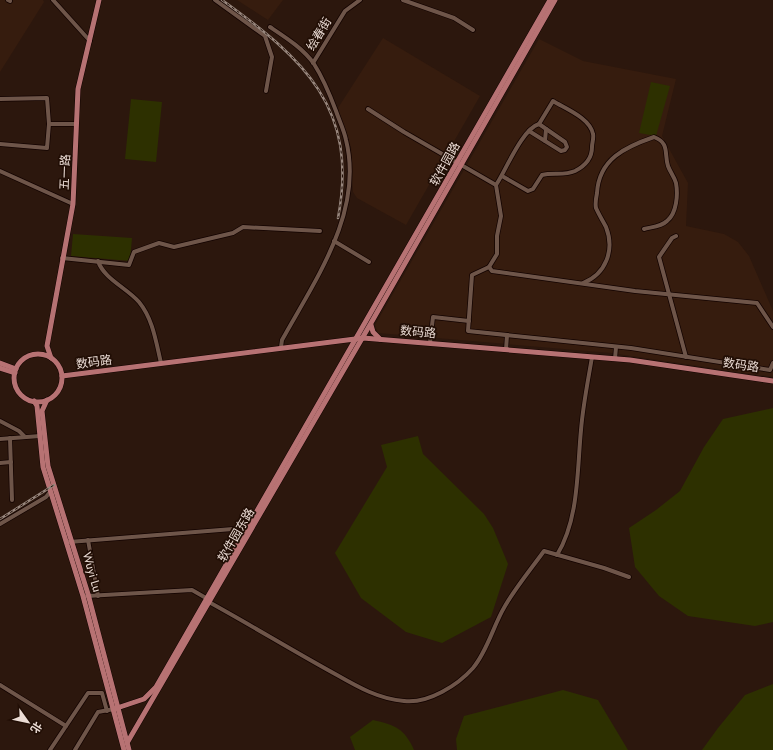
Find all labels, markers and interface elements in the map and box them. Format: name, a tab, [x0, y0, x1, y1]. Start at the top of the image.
street label: 绘春街	[302, 14, 336, 54]
street label: 软件园路	[425, 139, 465, 189]
street label: 五一路	[55, 154, 75, 190]
street label: 数码路	[399, 321, 437, 343]
street label: 数码路	[75, 351, 113, 373]
street label: 数码路	[722, 354, 760, 376]
street label: 软件园东路	[213, 505, 259, 565]
street label: Wuyi Lu	[78, 550, 106, 594]
north arrow	[8, 702, 48, 742]
text: 北	[27, 718, 46, 736]

